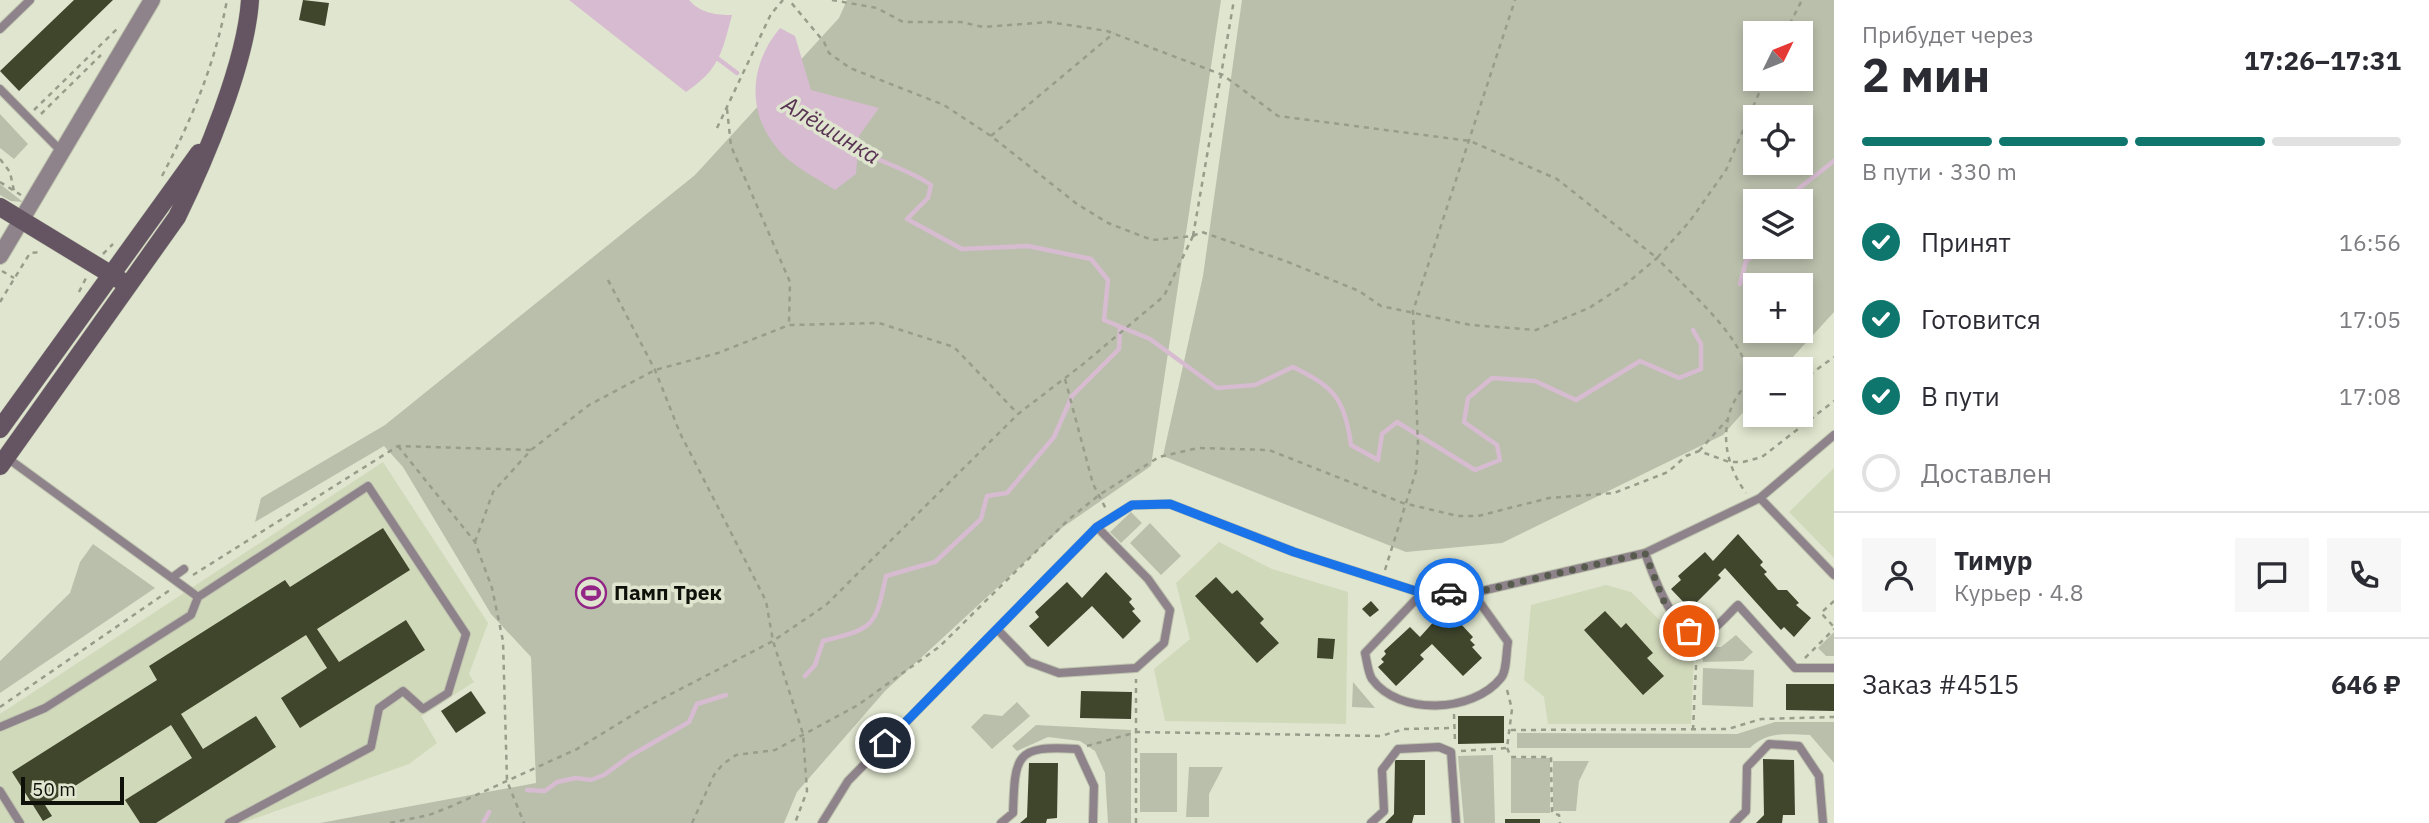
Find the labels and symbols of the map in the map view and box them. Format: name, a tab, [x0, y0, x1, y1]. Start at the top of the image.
north arrow	[1743, 21, 1813, 91]
water label: Алёшинка	[776, 88, 886, 170]
courier	[1414, 558, 1484, 628]
sports icon: Памп Трек	[574, 576, 608, 610]
place label: Памп Трек	[614, 578, 722, 606]
pin	[1659, 601, 1719, 661]
pin	[855, 713, 915, 773]
scale bar	[21, 774, 124, 806]

